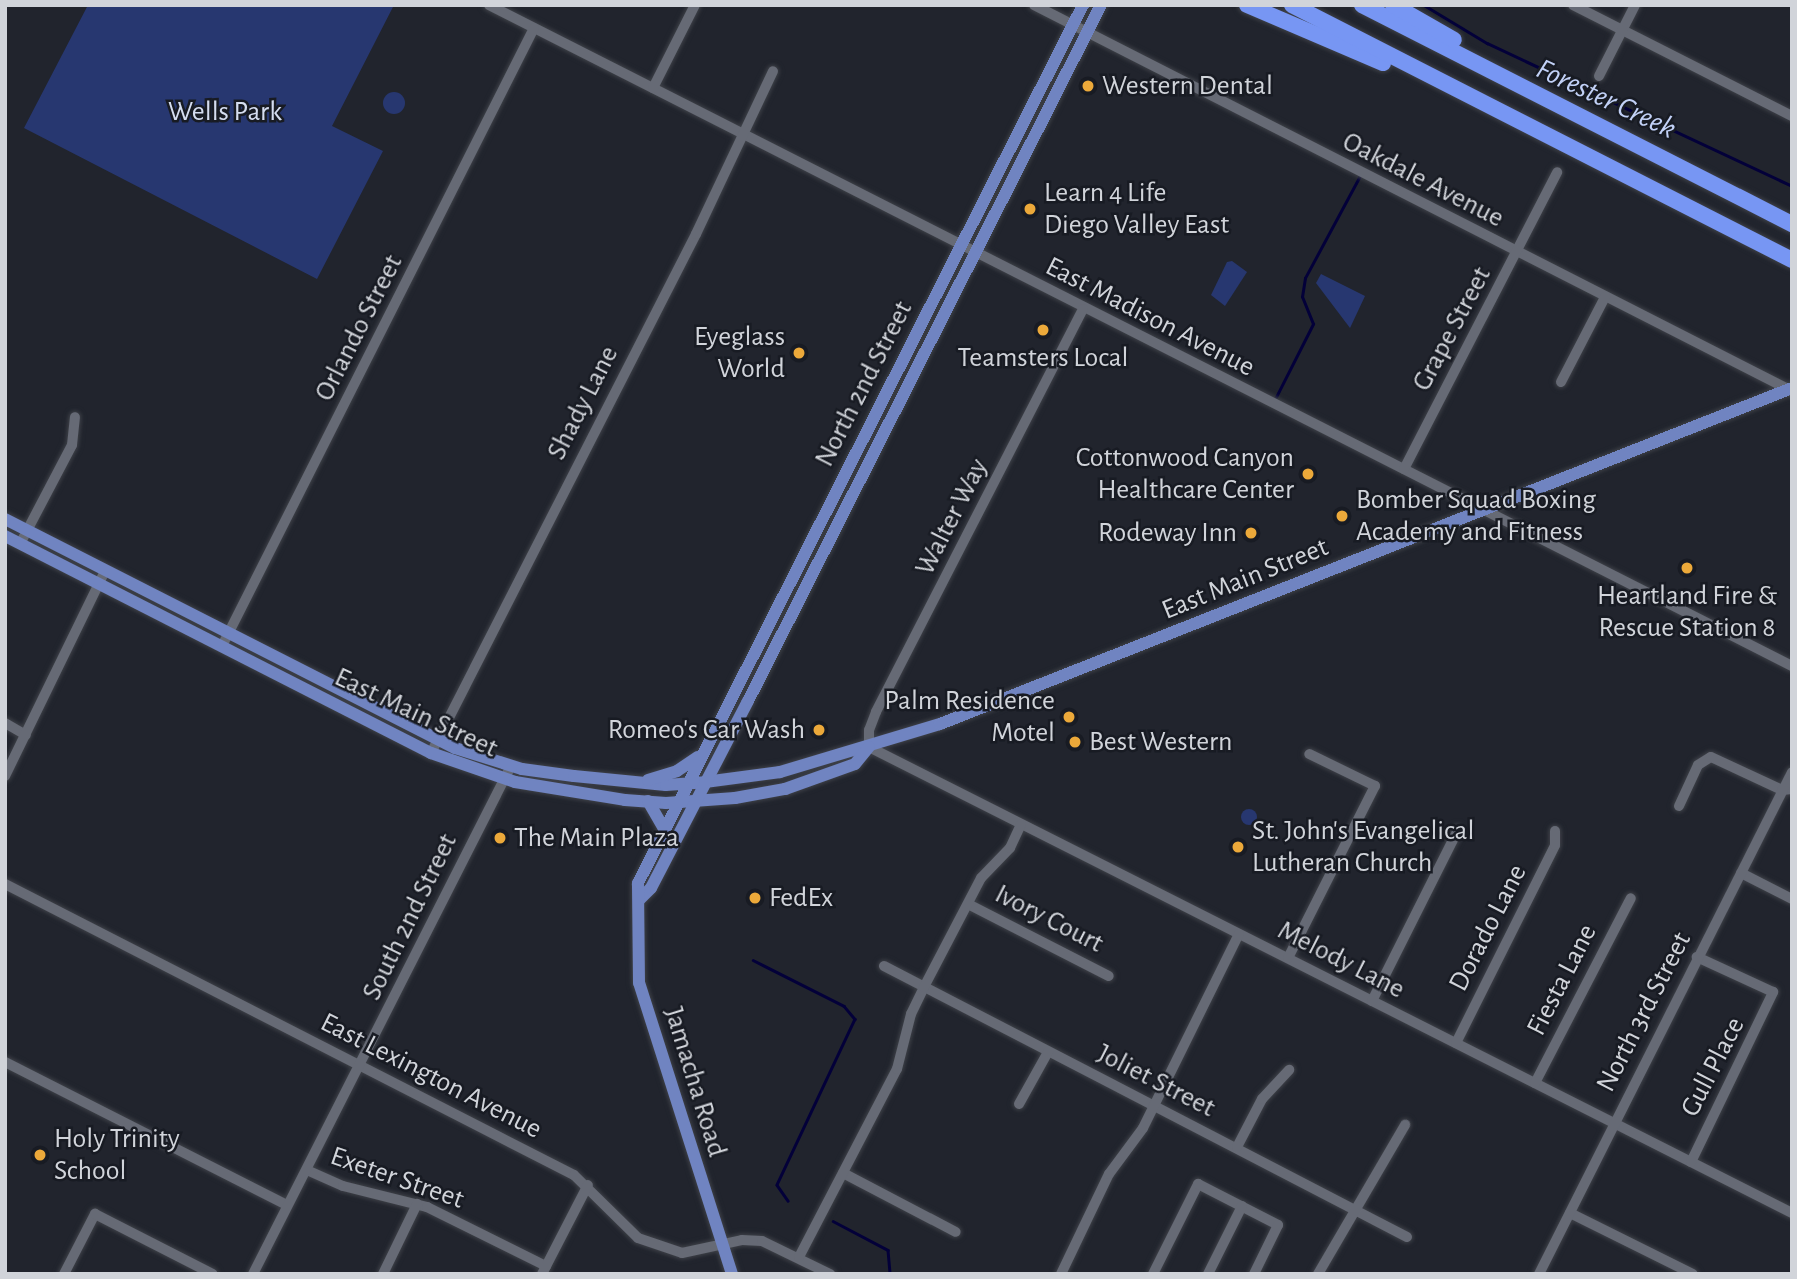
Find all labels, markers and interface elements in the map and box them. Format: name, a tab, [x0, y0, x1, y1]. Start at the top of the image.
water label: Forester Creek	[1530, 51, 1682, 147]
place label: Western Dental	[1102, 69, 1273, 103]
marker: Western Dental	[1080, 78, 1096, 94]
park label: Wells Park	[168, 95, 282, 129]
street label: Oakdale Avenue	[1337, 125, 1509, 235]
place label: Learn 4 Life Diego Valley East	[1044, 176, 1229, 242]
marker: Learn 4 Life Diego Valley East	[1022, 201, 1038, 217]
street label: Orlando Street	[308, 249, 410, 407]
street label: East Madison Avenue	[1040, 250, 1260, 384]
street label: Grape Street	[1405, 261, 1499, 397]
street label: North 2nd Street	[808, 296, 920, 472]
place label: Eyeglass World	[694, 320, 785, 386]
marker: Teamsters Local	[1035, 322, 1051, 338]
street label: Shady Lane	[540, 341, 626, 465]
place label: Teamsters Local	[957, 341, 1129, 375]
marker: Eyeglass World	[791, 345, 807, 361]
place label: Cottonwood Canyon Healthcare Center	[1076, 441, 1294, 507]
street label: Walter Way	[908, 453, 996, 581]
marker: Cottonwood Canyon Healthcare Center	[1300, 466, 1316, 482]
place label: Bomber Squad Boxing Academy and Fitness	[1356, 483, 1596, 549]
marker: Bomber Squad Boxing Academy and Fitness	[1334, 508, 1350, 524]
place label: Rodeway Inn	[1098, 516, 1237, 550]
marker: Rodeway Inn	[1243, 525, 1259, 541]
street label: East Main Street	[1157, 530, 1333, 628]
marker: Heartland Fire & Rescue Station 8	[1679, 560, 1695, 576]
place label: Heartland Fire & Rescue Station 8	[1597, 579, 1777, 645]
street label: East Main Street	[329, 661, 503, 765]
place label: Palm Residence Motel	[884, 684, 1055, 750]
marker: Palm Residence Motel	[1061, 709, 1077, 725]
place label: Romeo's Car Wash	[608, 713, 805, 747]
marker: Romeo's Car Wash	[811, 722, 827, 738]
place label: Best Western	[1089, 725, 1233, 759]
marker: Best Western	[1067, 734, 1083, 750]
place label: St. John's Evangelical Lutheran Church	[1252, 814, 1474, 880]
place label: The Main Plaza	[514, 821, 679, 855]
street label: South 2nd Street	[355, 828, 465, 1006]
marker: The Main Plaza	[492, 830, 508, 846]
marker: St. John's Evangelical Lutheran Church	[1230, 839, 1246, 855]
street label: Dorado Lane	[1442, 859, 1534, 997]
street label: Ivory Court	[989, 877, 1109, 961]
place label: FedEx	[769, 881, 833, 915]
marker: FedEx	[747, 890, 763, 906]
street label: Melody Lane	[1272, 914, 1410, 1006]
street label: Fiesta Lane	[1520, 919, 1604, 1041]
street label: North 3rd Street	[1589, 927, 1699, 1097]
street label: Jamacha Road	[656, 1003, 734, 1161]
street label: East Lexington Avenue	[315, 1006, 547, 1146]
street label: Gull Place	[1674, 1012, 1752, 1122]
street label: Joliet Street	[1091, 1037, 1221, 1125]
place label: Holy Trinity School	[54, 1122, 180, 1188]
street label: Exeter Street	[326, 1139, 468, 1217]
marker: Holy Trinity School	[32, 1147, 48, 1163]

